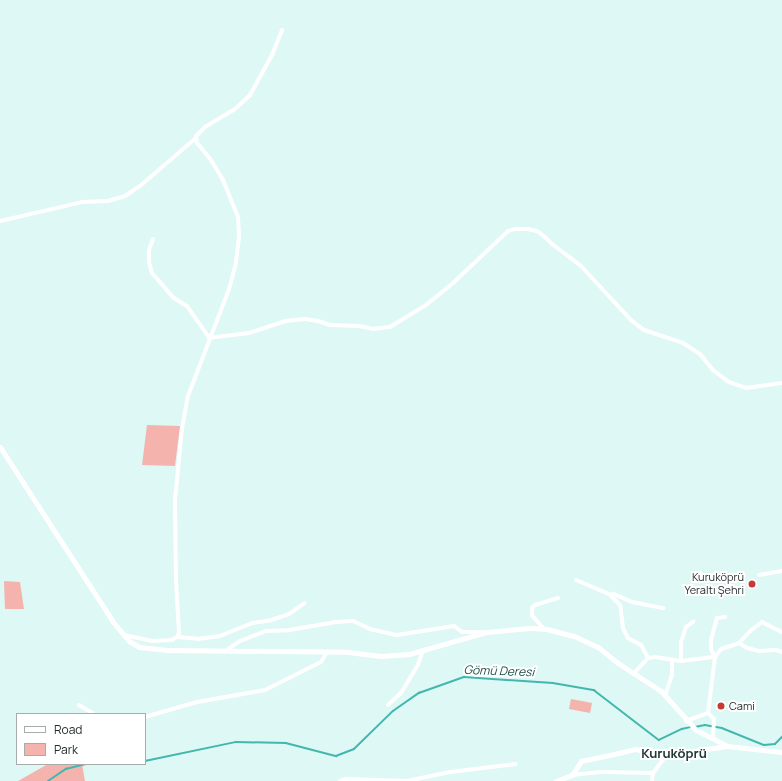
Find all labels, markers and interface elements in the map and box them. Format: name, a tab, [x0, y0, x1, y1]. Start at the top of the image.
place label: Kuruköprü Yeraltı Şehri	[684, 571, 744, 597]
marker: Kuruköprü Yeraltı Şehri	[747, 579, 757, 589]
water label: Gömü Deresi	[463, 663, 535, 679]
place label: Cami	[729, 699, 755, 713]
marker: Cami	[716, 701, 726, 711]
legend	[16, 713, 146, 765]
text: Road	[54, 721, 82, 738]
text: Park	[54, 741, 78, 758]
district label: Kuruköprü	[641, 745, 707, 761]

